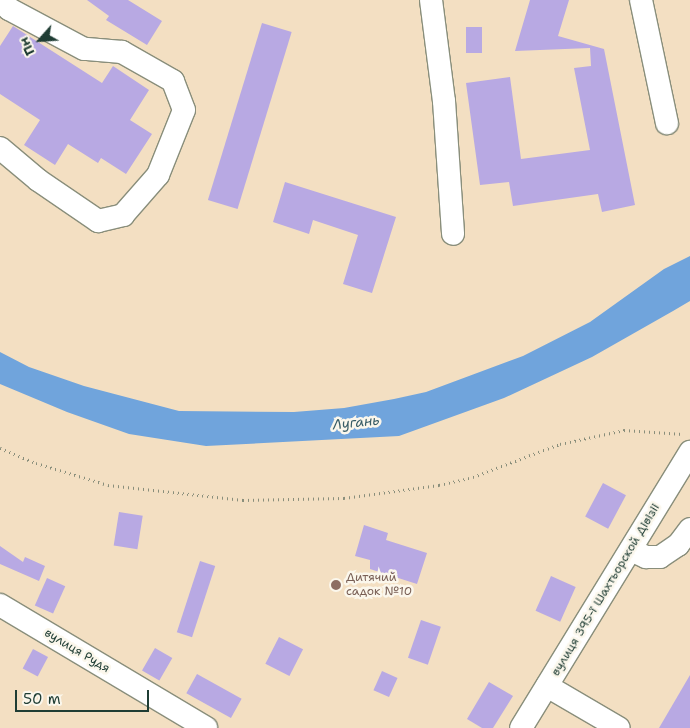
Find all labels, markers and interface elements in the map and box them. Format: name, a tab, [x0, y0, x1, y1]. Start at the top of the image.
north arrow	[15, 15, 65, 65]
text: Пн	[14, 34, 39, 59]
water label: Лугань	[332, 411, 380, 433]
street label: вулиця 395-ї Шахтьорской Дівізіі	[549, 501, 663, 679]
place label: Дитячий садок №10	[346, 571, 412, 599]
marker: Дитячий садок №10	[330, 579, 342, 591]
street label: вулиця Рудя	[42, 626, 112, 676]
scale bar	[18, 680, 151, 712]
text: 50 m	[23, 689, 61, 709]

